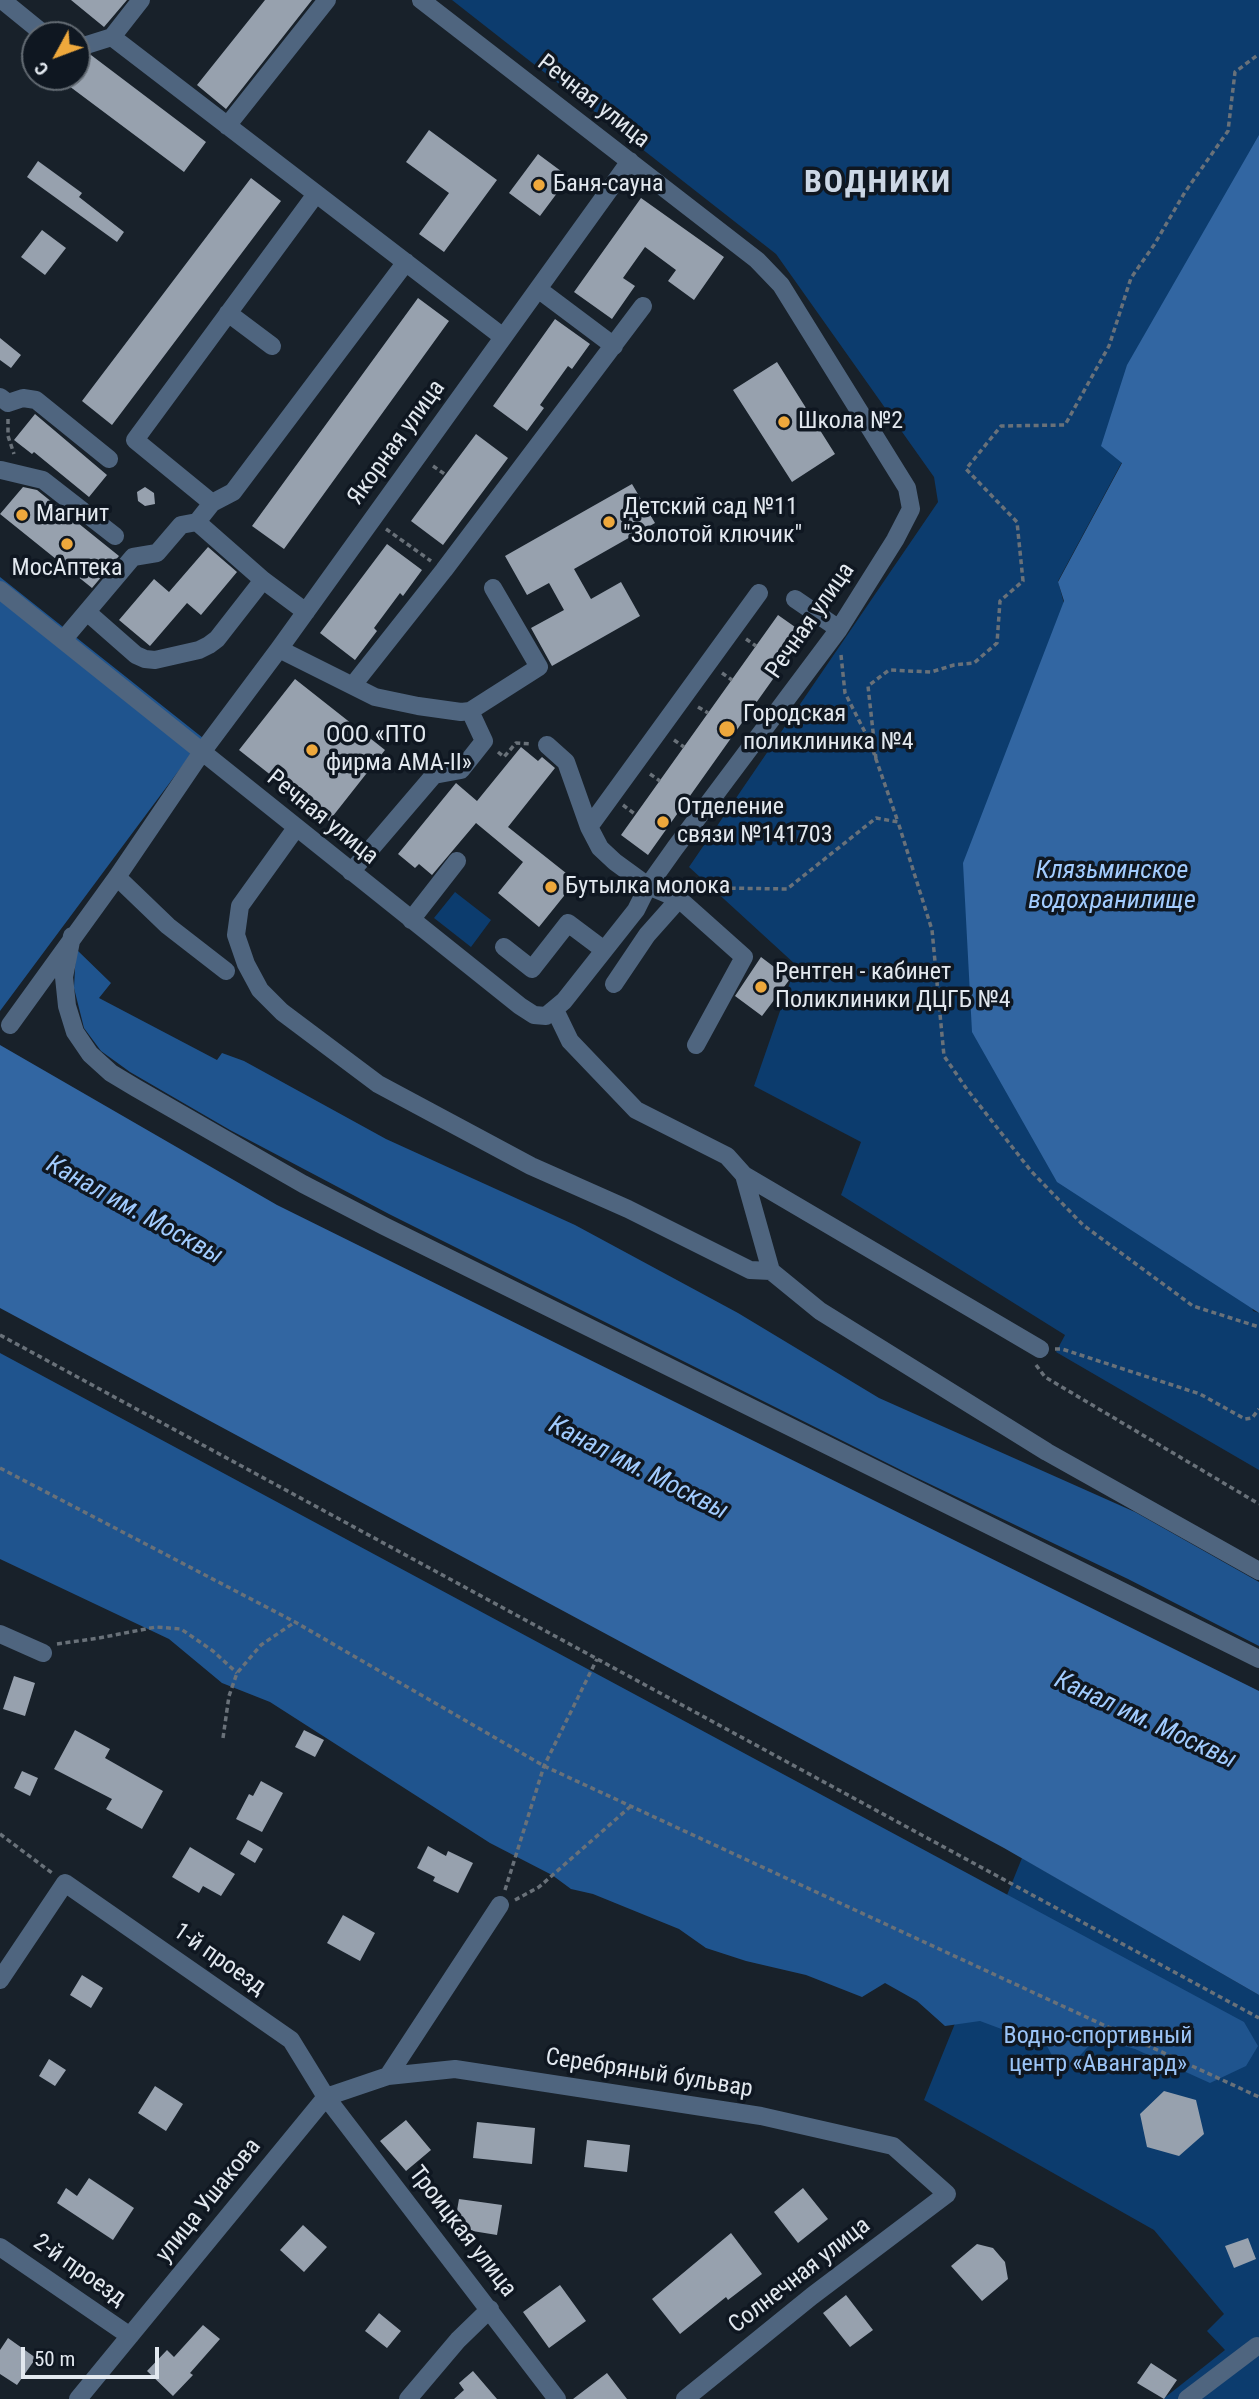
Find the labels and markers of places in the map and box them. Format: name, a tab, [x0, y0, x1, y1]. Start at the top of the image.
place label: Баня-сауна	[553, 171, 664, 199]
marker: Баня-сауна	[531, 177, 547, 193]
place label: Школа №2	[798, 408, 903, 436]
marker: Школа №2	[776, 414, 792, 430]
place label: Детский сад №11 "Золотой ключик"	[623, 494, 802, 550]
place label: Магнит	[36, 501, 109, 529]
marker: Магнит	[14, 507, 30, 523]
marker: Детский сад №11 "Золотой ключик"	[601, 514, 617, 530]
marker: МосАптека	[59, 536, 75, 552]
place label: МосАптека	[12, 555, 122, 583]
place label: Городская поликлиника №4	[743, 701, 914, 757]
marker: Городская поликлиника №4	[717, 719, 737, 739]
place label: ООО «ПТО фирма АМА-II»	[326, 722, 472, 778]
marker: ООО «ПТО фирма АМА-II»	[304, 742, 320, 758]
place label: Отделение связи №141703	[677, 794, 833, 850]
marker: Отделение связи №141703	[655, 814, 671, 830]
place label: Бутылка молока	[565, 873, 730, 901]
marker: Бутылка молока	[543, 879, 559, 895]
place label: Рентген - кабинет Поликлиники ДЦГБ №4	[775, 959, 1011, 1015]
marker: Рентген - кабинет Поликлиники ДЦГБ №4	[753, 979, 769, 995]

